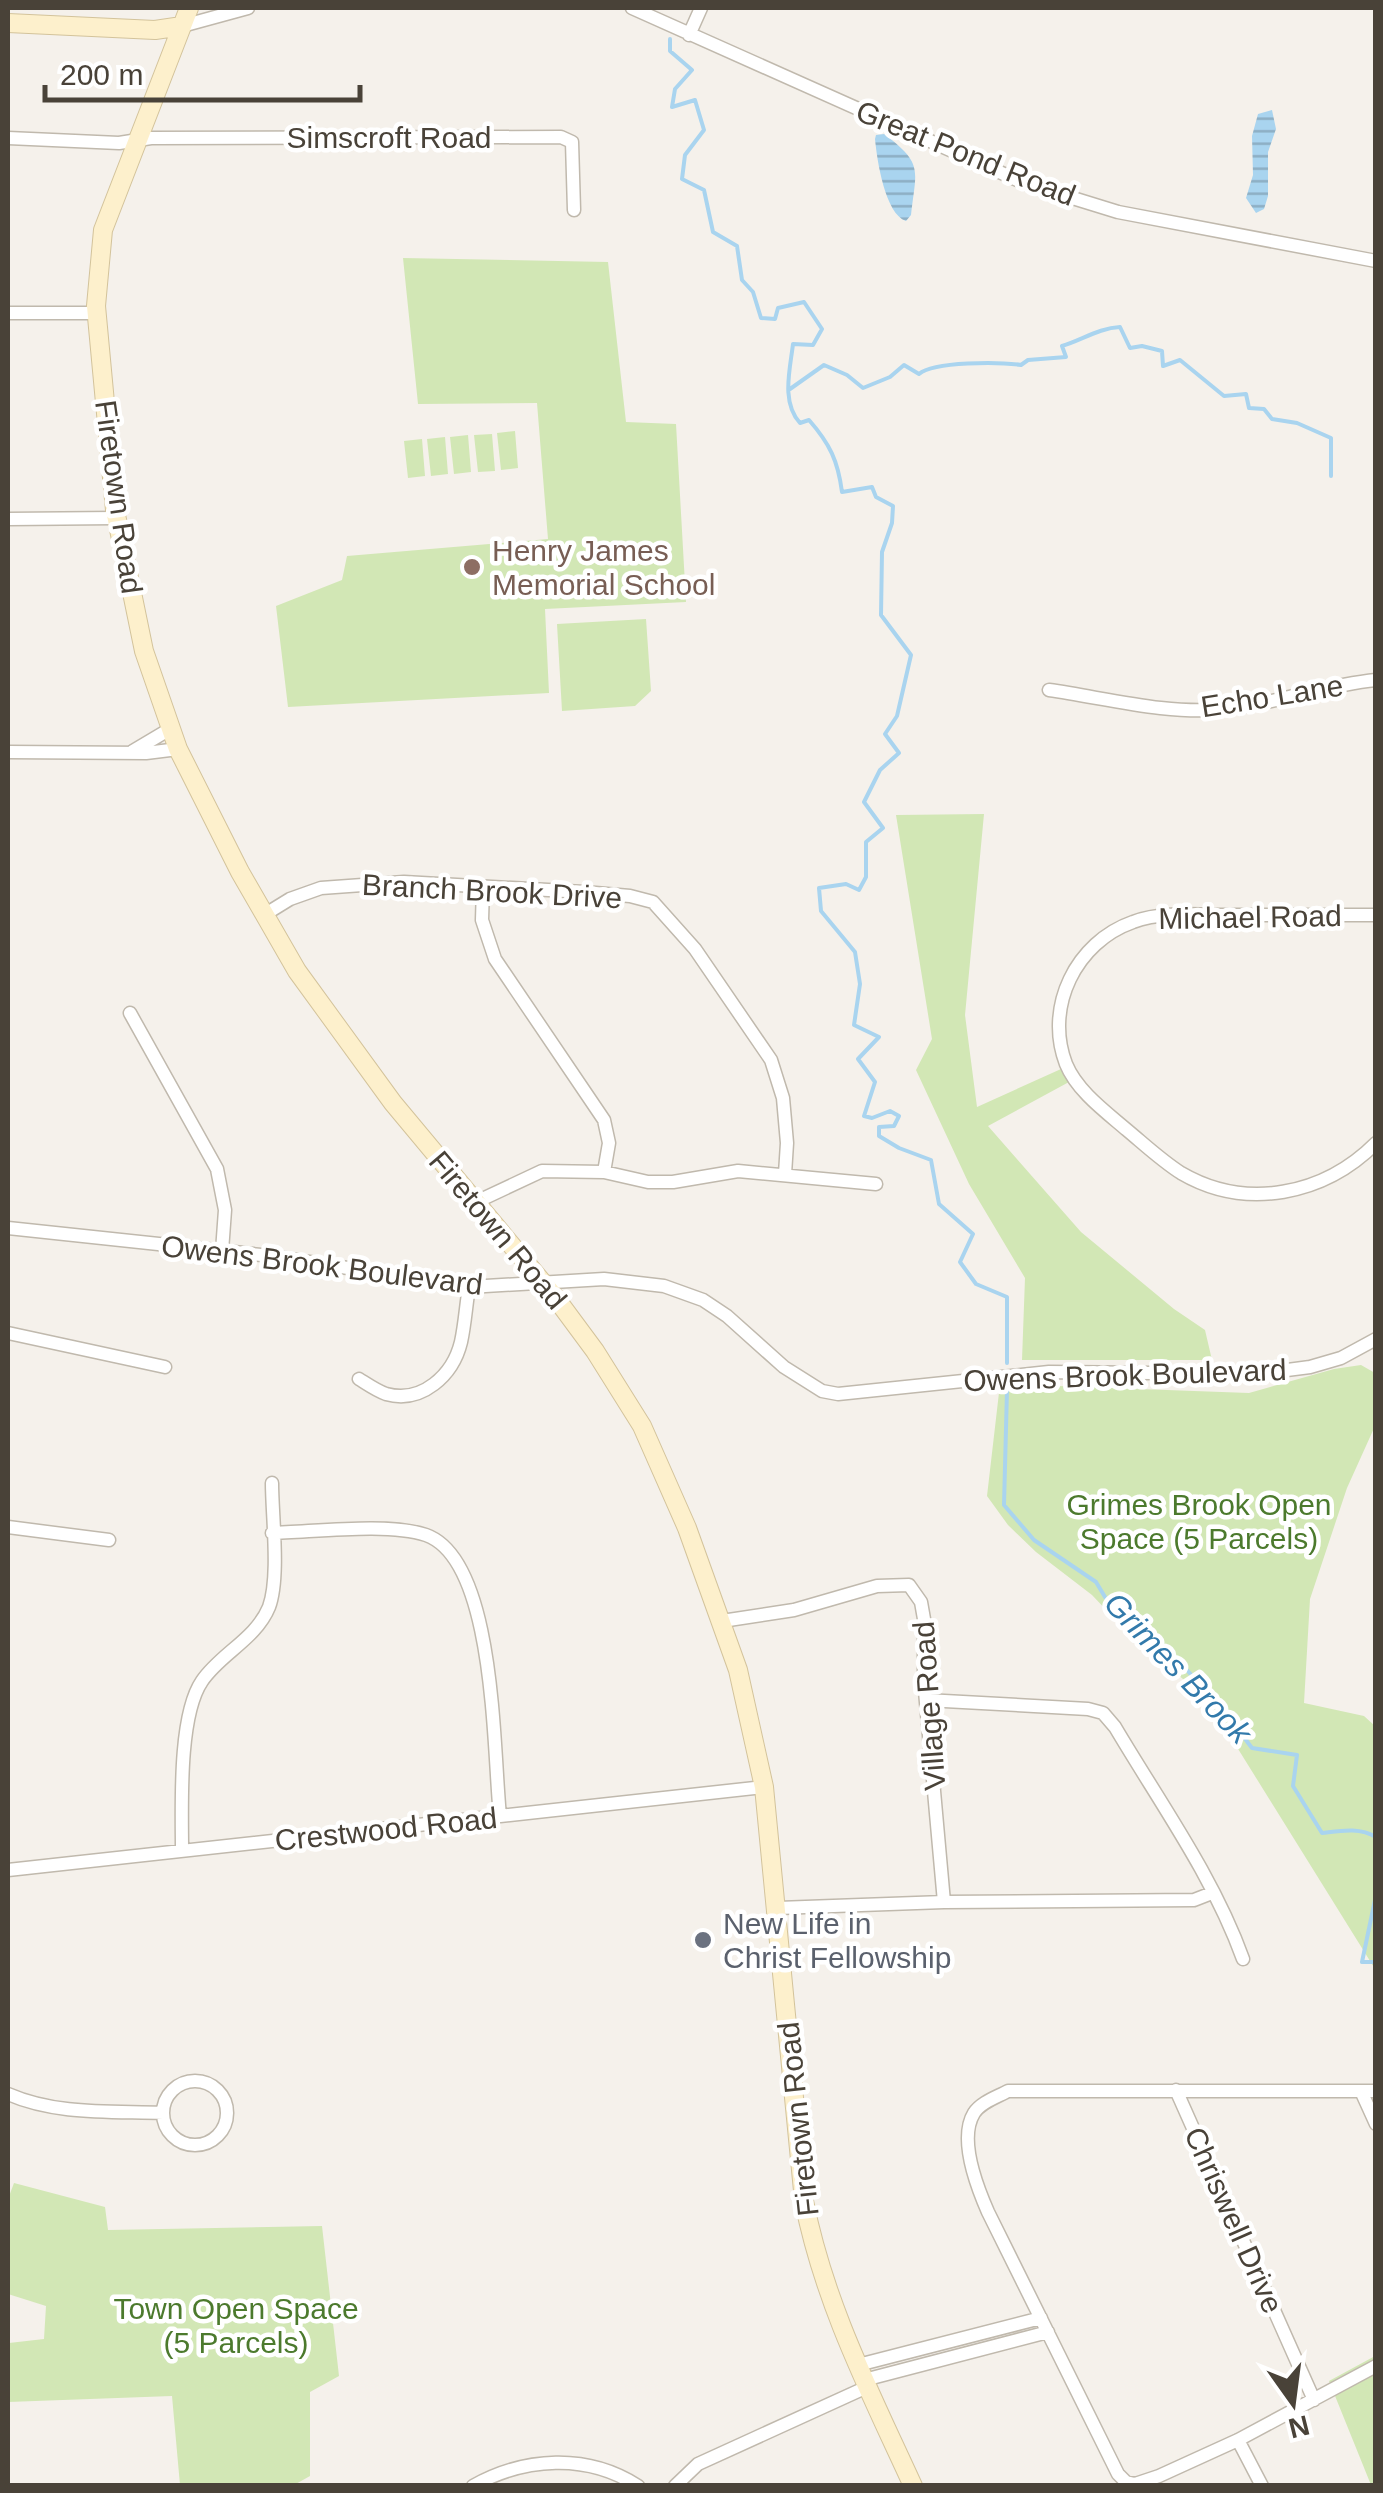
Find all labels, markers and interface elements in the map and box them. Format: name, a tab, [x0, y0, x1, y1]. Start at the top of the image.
scale bar	[45, 40, 360, 102]
text: 200 m	[60, 58, 143, 91]
street label: Great Pond Road	[852, 94, 1080, 212]
street label: Simscroft Road	[286, 121, 492, 154]
street label: Firetown Road	[89, 398, 149, 596]
place label: Henry James Memorial School	[492, 534, 715, 601]
marker: Henry James Memorial School	[461, 556, 483, 578]
street label: Echo Lane	[1199, 668, 1345, 724]
street label: Branch Brook Drive	[361, 868, 623, 914]
street label: Michael Road	[1158, 899, 1342, 935]
street label: Firetown Road	[423, 1145, 573, 1315]
street label: Owens Brook Boulevard	[159, 1229, 485, 1301]
street label: Owens Brook Boulevard	[963, 1353, 1287, 1397]
park label: Grimes Brook Open Space (5 Parcels)	[1066, 1488, 1332, 1555]
water label: Grimes Brook	[1097, 1585, 1260, 1752]
street label: Village Road	[907, 1620, 951, 1792]
street label: Crestwood Road	[273, 1801, 499, 1857]
place label: New Life in Christ Fellowship	[723, 1907, 951, 1974]
marker: New Life in Christ Fellowship	[692, 1929, 714, 1951]
street label: Firetown Road	[771, 2020, 825, 2218]
street label: Chriswell Drive	[1178, 2122, 1290, 2318]
park label: Town Open Space (5 Parcels)	[113, 2292, 359, 2359]
north arrow	[1243, 2353, 1343, 2453]
text: N	[1285, 2409, 1312, 2444]

